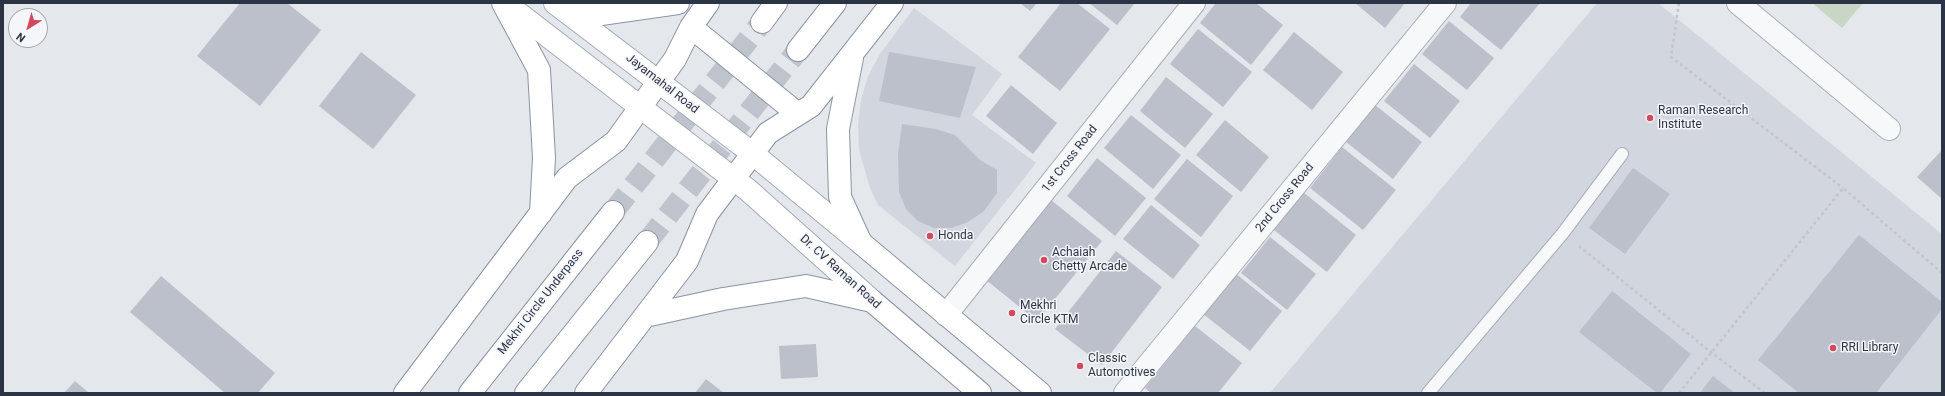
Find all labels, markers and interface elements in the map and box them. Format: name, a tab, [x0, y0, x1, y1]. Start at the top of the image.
north arrow	[8, 8, 48, 48]
text: N	[14, 30, 28, 45]
street label: Jayamahal Road	[623, 51, 701, 117]
place label: Raman Research Institute	[1658, 104, 1748, 132]
marker: Raman Research Institute	[1645, 113, 1655, 123]
street label: 1st Cross Road	[1039, 123, 1101, 195]
street label: 2nd Cross Road	[1253, 161, 1317, 235]
place label: Honda	[938, 229, 973, 243]
marker: Honda	[925, 231, 935, 241]
street label: Dr. CV Raman Road	[797, 232, 883, 312]
street label: Mekhri Circle Underpass	[495, 246, 587, 358]
place label: Achaiah Chetty Arcade	[1052, 246, 1127, 274]
marker: Achaiah Chetty Arcade	[1039, 255, 1049, 265]
place label: Mekhri Circle KTM	[1020, 299, 1078, 327]
marker: Mekhri Circle KTM	[1007, 308, 1017, 318]
place label: RRI Library	[1841, 341, 1898, 355]
marker: RRI Library	[1828, 343, 1838, 353]
place label: Classic Automotives	[1088, 352, 1156, 380]
marker: Classic Automotives	[1075, 361, 1085, 371]

